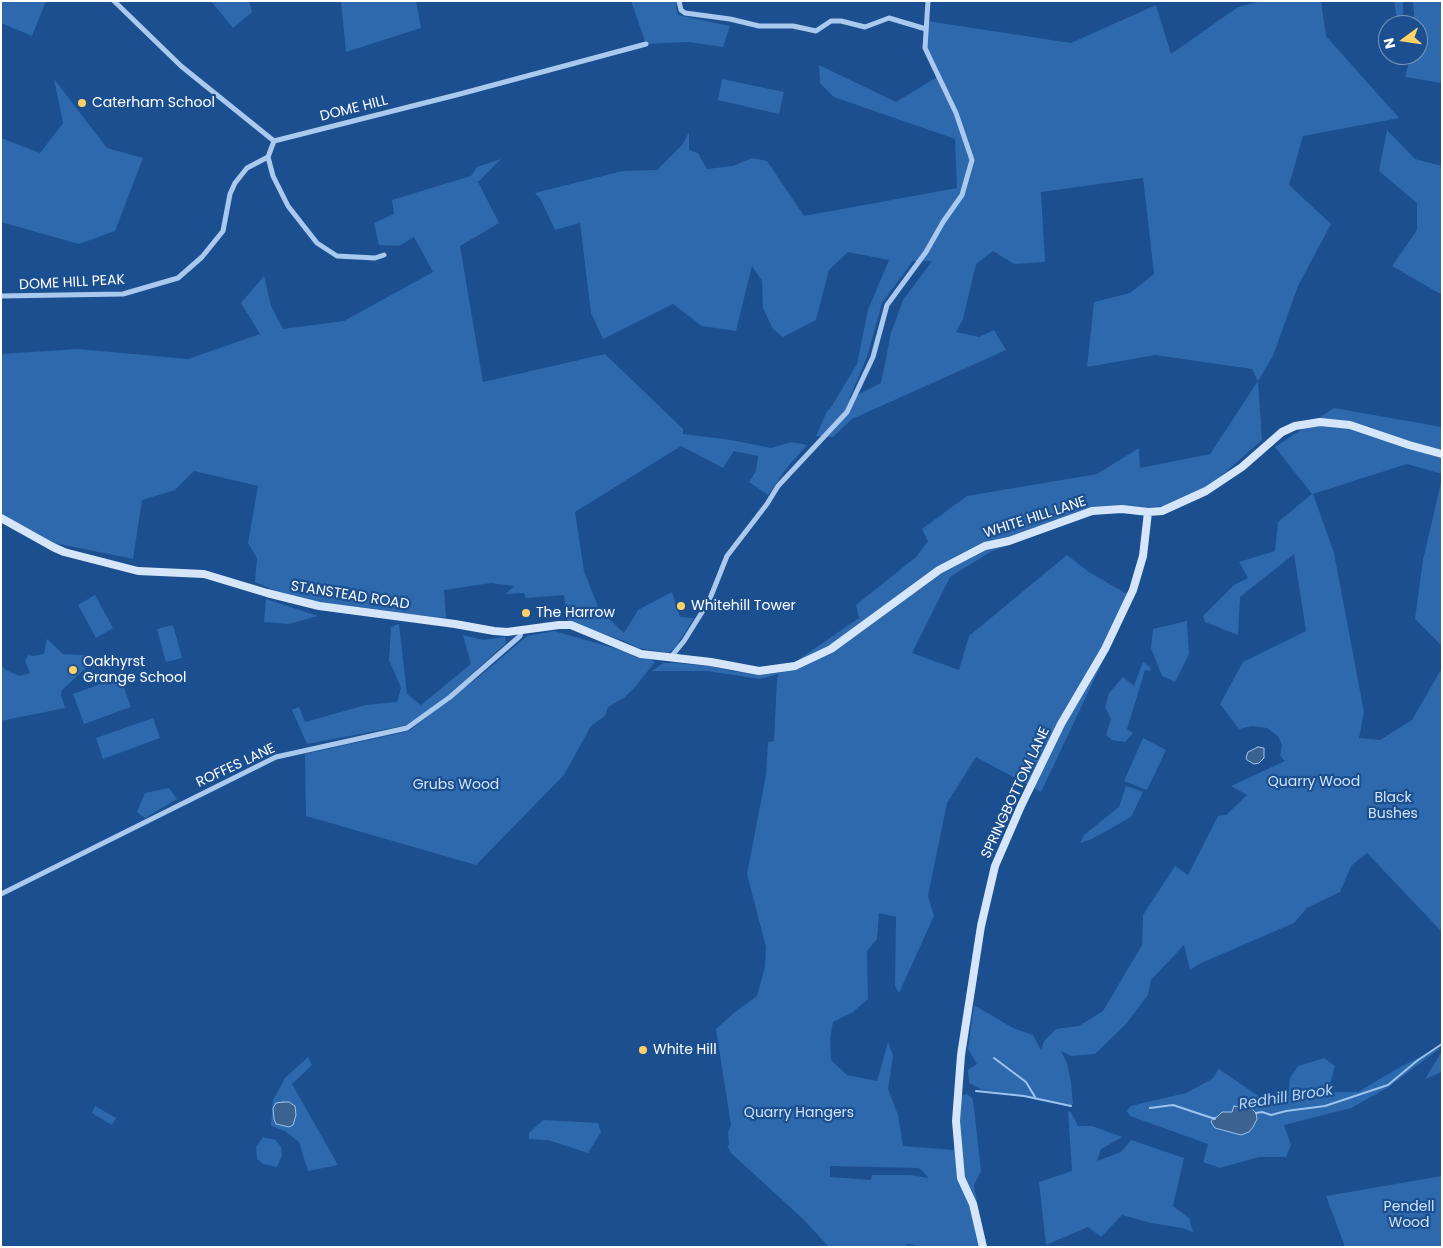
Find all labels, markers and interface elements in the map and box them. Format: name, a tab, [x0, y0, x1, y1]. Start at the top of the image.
north arrow	[1378, 15, 1428, 65]
text: N	[1378, 36, 1400, 51]
street label: DOME HILL	[318, 92, 390, 126]
place label: Caterham School	[92, 95, 215, 111]
marker: Caterham School	[76, 97, 88, 109]
street label: DOME HILL PEAK	[19, 272, 125, 294]
street label: WHITE HILL LANE	[982, 494, 1088, 542]
street label: STANSTEAD ROAD	[289, 578, 411, 614]
place label: Whitehill Tower	[691, 598, 796, 614]
marker: Whitehill Tower	[675, 600, 687, 612]
place label: The Harrow	[536, 605, 615, 621]
marker: The Harrow	[520, 607, 532, 619]
place label: Oakhyrst Grange School	[83, 654, 186, 686]
marker: Oakhyrst Grange School	[67, 664, 79, 676]
street label: SPRINGBOTTOM LANE	[978, 725, 1054, 861]
street label: ROFFES LANE	[194, 740, 278, 792]
park label: Quarry Wood	[1268, 774, 1360, 790]
park label: Grubs Wood	[413, 777, 499, 793]
park label: Black Bushes	[1368, 790, 1418, 822]
place label: White Hill	[653, 1042, 717, 1058]
marker: White Hill	[637, 1044, 649, 1056]
water label: Redhill Brook	[1237, 1082, 1335, 1114]
park label: Quarry Hangers	[744, 1105, 854, 1121]
park label: Pendell Wood	[1384, 1199, 1434, 1232]

